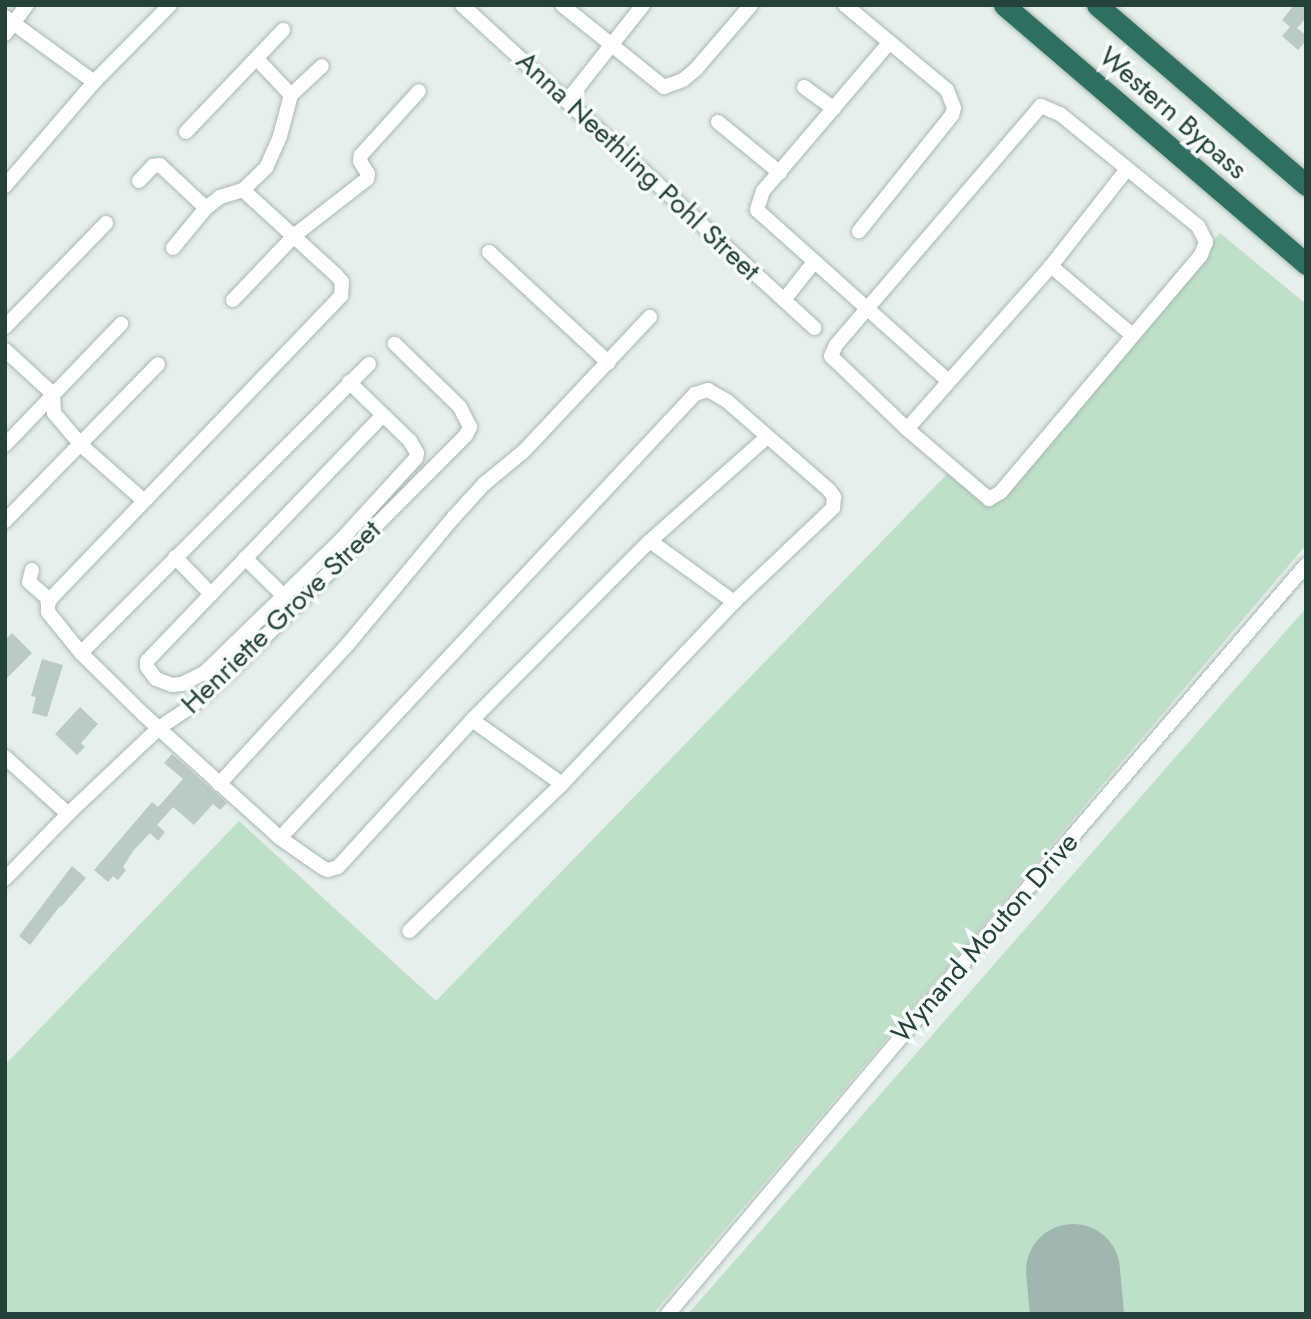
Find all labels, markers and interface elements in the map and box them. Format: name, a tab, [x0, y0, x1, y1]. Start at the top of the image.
street label: Western Bypass	[1092, 40, 1254, 186]
street label: Anna Neethling Pohl Street	[509, 44, 767, 288]
street label: Henriette Grove Street	[174, 513, 388, 721]
street label: Wynand Mouton Drive	[885, 826, 1085, 1050]

